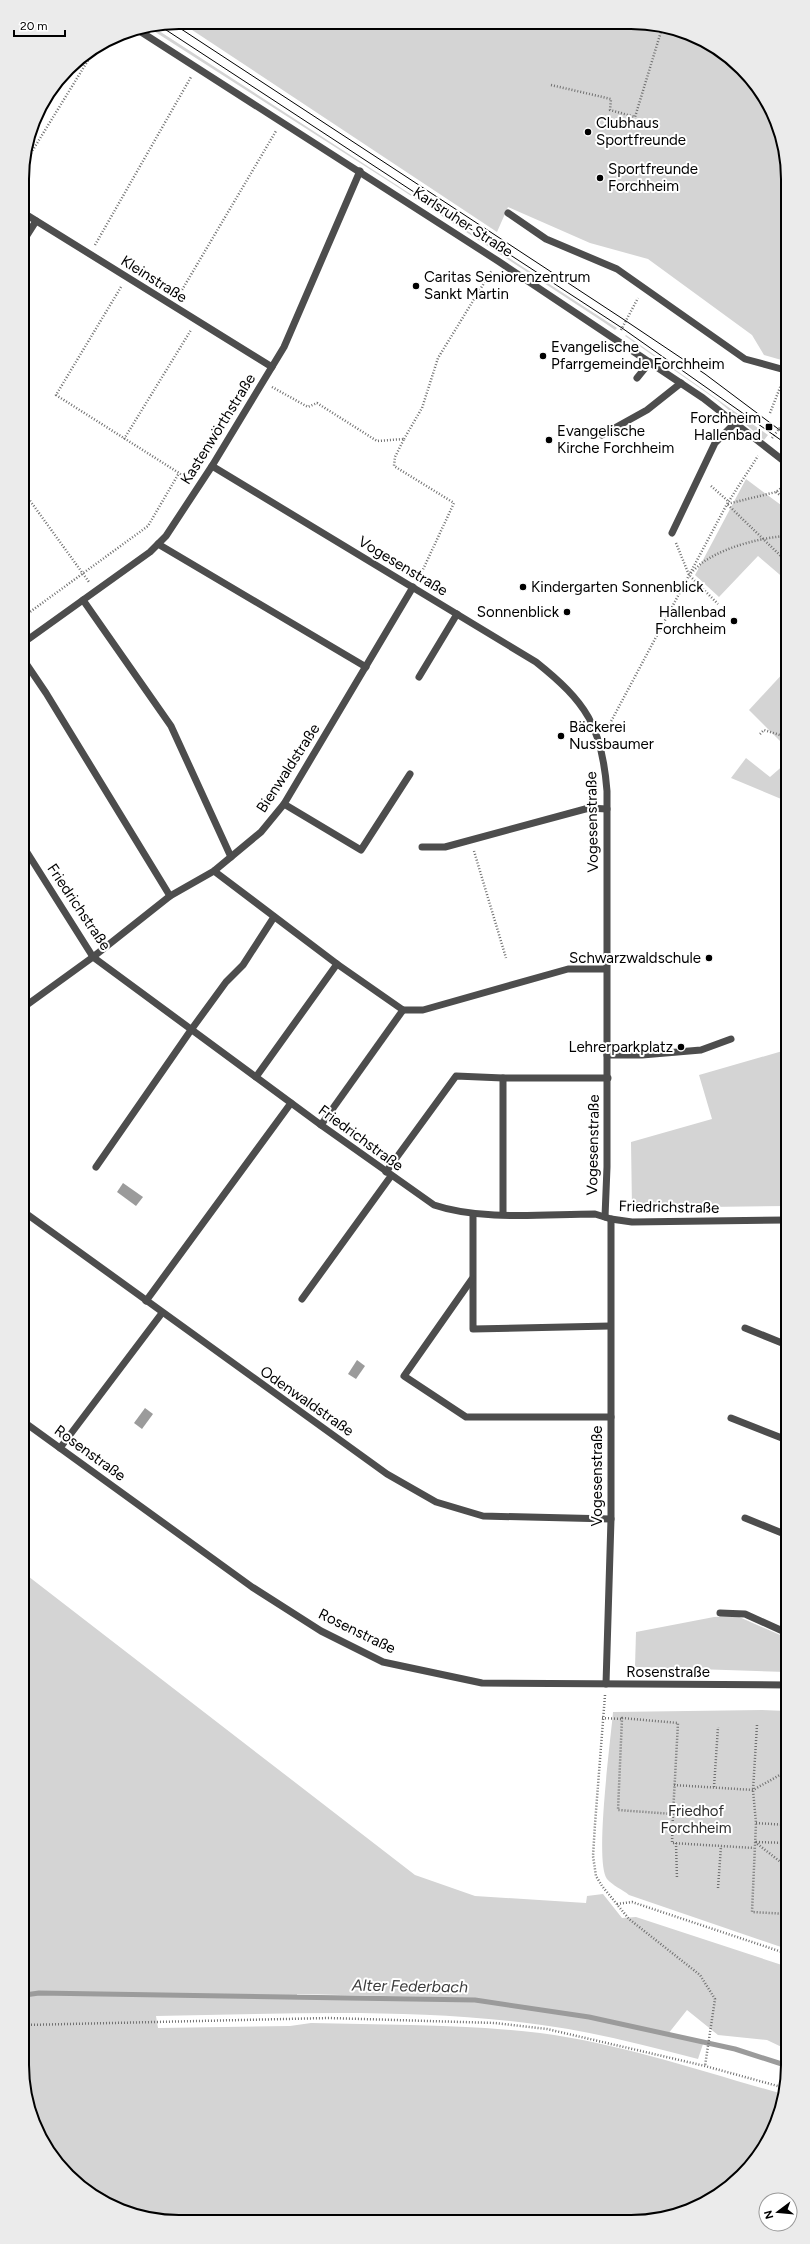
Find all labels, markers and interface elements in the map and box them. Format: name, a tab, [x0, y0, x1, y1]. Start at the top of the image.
scale bar	[14, 12, 65, 38]
text: 20 m	[20, 19, 48, 33]
place label: Clubhaus Sportfreunde	[596, 114, 686, 149]
marker: Clubhaus Sportfreunde	[583, 127, 593, 137]
place label: Sportfreunde Forchheim	[608, 160, 698, 195]
marker: Sportfreunde Forchheim	[595, 173, 605, 183]
street label: Karlsruher Straße	[410, 183, 516, 261]
street label: Kleinstraße	[118, 252, 190, 306]
place label: Caritas Seniorenzentrum Sankt Martin	[424, 268, 590, 303]
marker: Caritas Seniorenzentrum Sankt Martin	[411, 281, 421, 291]
place label: Evangelische Pfarrgemeinde Forchheim	[551, 338, 725, 373]
marker: Evangelische Pfarrgemeinde Forchheim	[538, 351, 548, 361]
street label: Kastenwörthstraße	[177, 370, 259, 488]
place label: Forchheim Hallenbad	[690, 409, 761, 444]
place label: Evangelische Kirche Forchheim	[557, 422, 674, 457]
marker: Forchheim Hallenbad	[764, 422, 774, 432]
marker: Evangelische Kirche Forchheim	[544, 435, 554, 445]
street label: Vogesenstraße	[355, 532, 451, 600]
place label: Kindergarten Sonnenblick	[531, 578, 704, 596]
marker: Kindergarten Sonnenblick	[518, 582, 528, 592]
place label: Sonnenblick	[477, 603, 560, 621]
place label: Hallenbad Forchheim	[655, 603, 726, 638]
marker: Sonnenblick	[562, 607, 572, 617]
marker: Hallenbad Forchheim	[729, 616, 739, 626]
place label: Bäckerei Nussbaumer	[569, 718, 654, 753]
street label: Bienwaldstraße	[253, 720, 323, 816]
marker: Bäckerei Nussbaumer	[556, 731, 566, 741]
street label: Vogesenstraße	[582, 771, 602, 873]
street label: Friedrichstraße	[43, 860, 115, 954]
place label: Schwarzwaldschule	[569, 949, 701, 967]
marker: Schwarzwaldschule	[704, 953, 714, 963]
place label: Lehrerparkplatz	[569, 1038, 673, 1056]
marker: Lehrerparkplatz	[676, 1042, 686, 1052]
street label: Vogesenstraße	[583, 1094, 603, 1196]
street label: Friedrichstraße	[315, 1101, 407, 1175]
street label: Friedrichstraße	[619, 1197, 719, 1217]
street label: Odenwaldstraße	[257, 1362, 357, 1440]
street label: Rosenstraße	[51, 1421, 129, 1485]
street label: Vogesenstraße	[588, 1425, 606, 1527]
street label: Rosenstraße	[315, 1605, 399, 1657]
street label: Rosenstraße	[626, 1663, 710, 1681]
park label: Friedhof Forchheim	[660, 1802, 732, 1837]
water label: Alter Federbach	[351, 1975, 468, 1997]
north arrow	[758, 2192, 798, 2232]
text: N	[761, 2209, 776, 2221]

